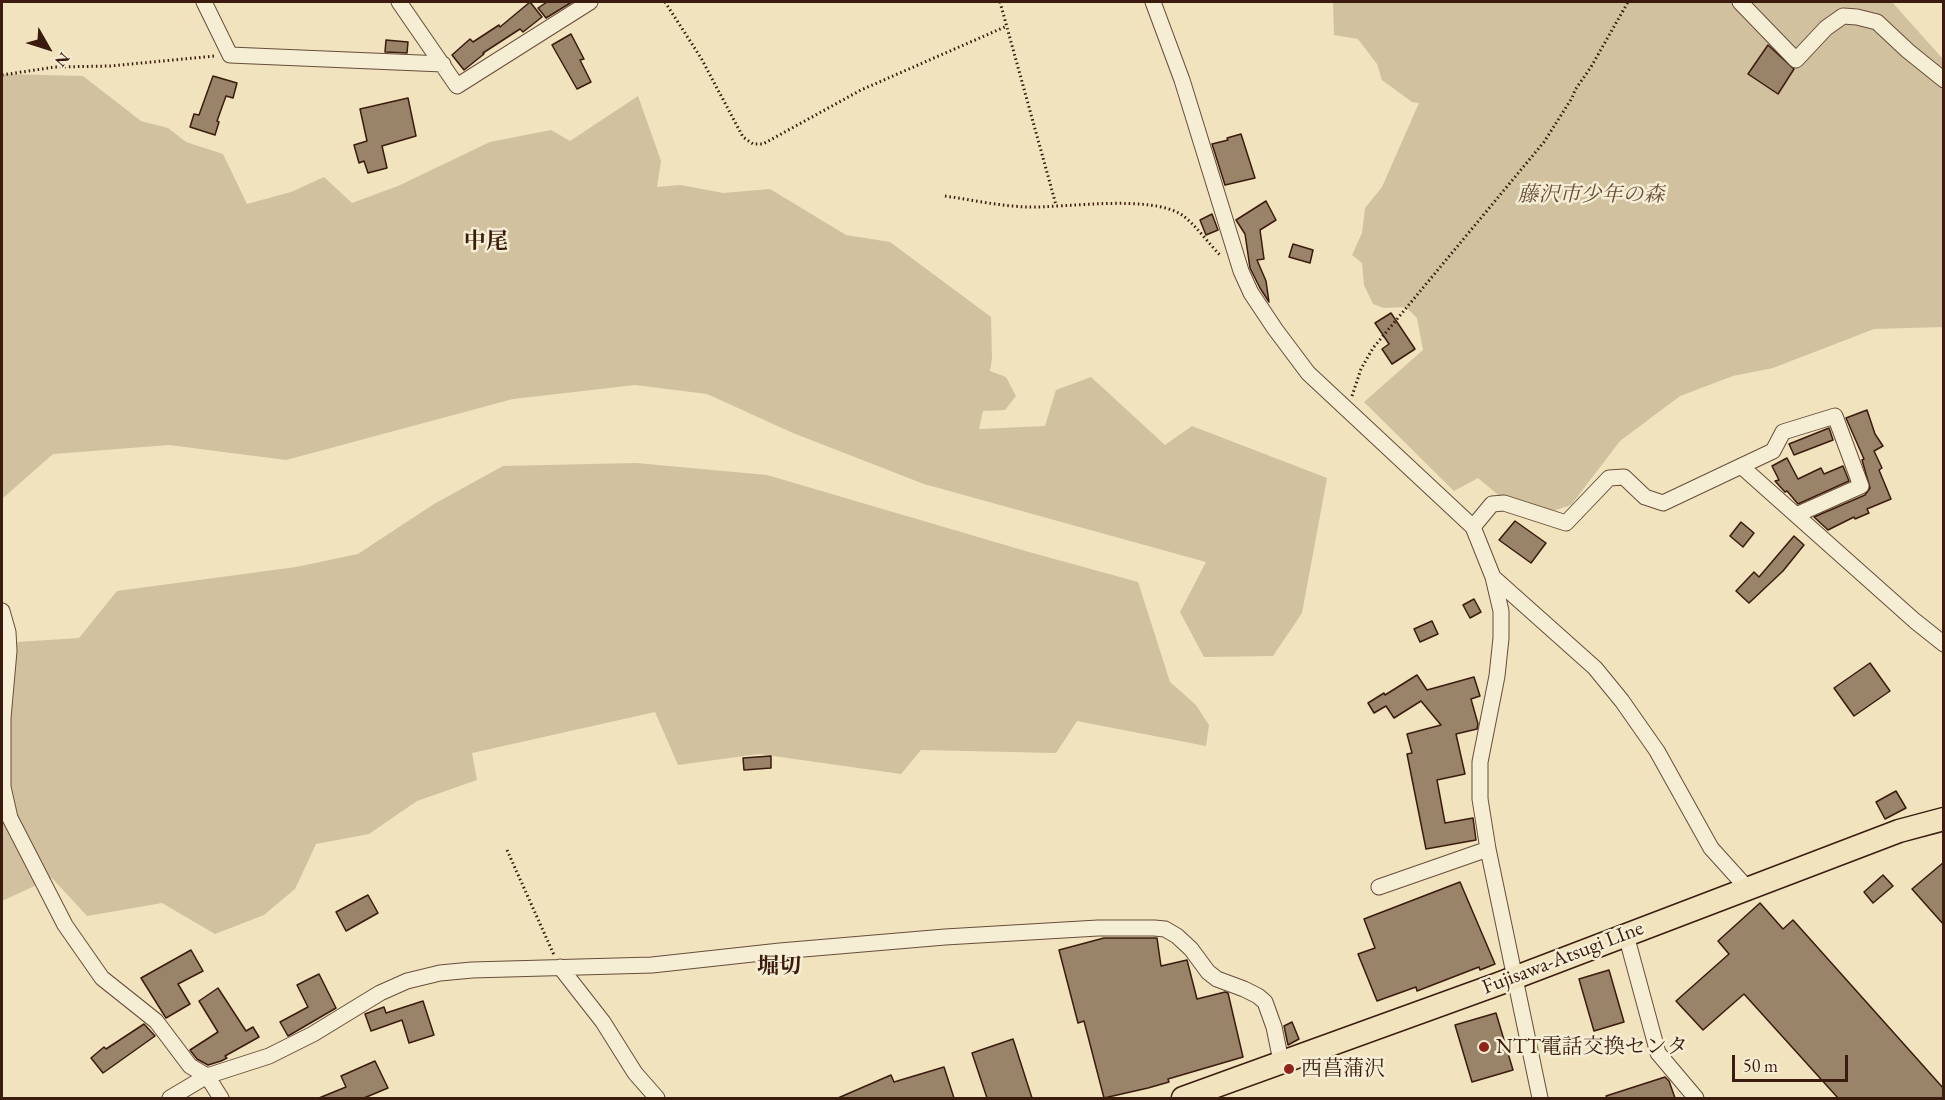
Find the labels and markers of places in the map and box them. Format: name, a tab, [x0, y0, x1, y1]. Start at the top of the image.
place label: NTT電話交換センタ	[1496, 1034, 1688, 1060]
marker: NTT電話交換センタ	[1477, 1040, 1491, 1054]
place label: 西菖蒲沢	[1301, 1056, 1385, 1082]
marker: 西菖蒲沢	[1282, 1062, 1296, 1076]

